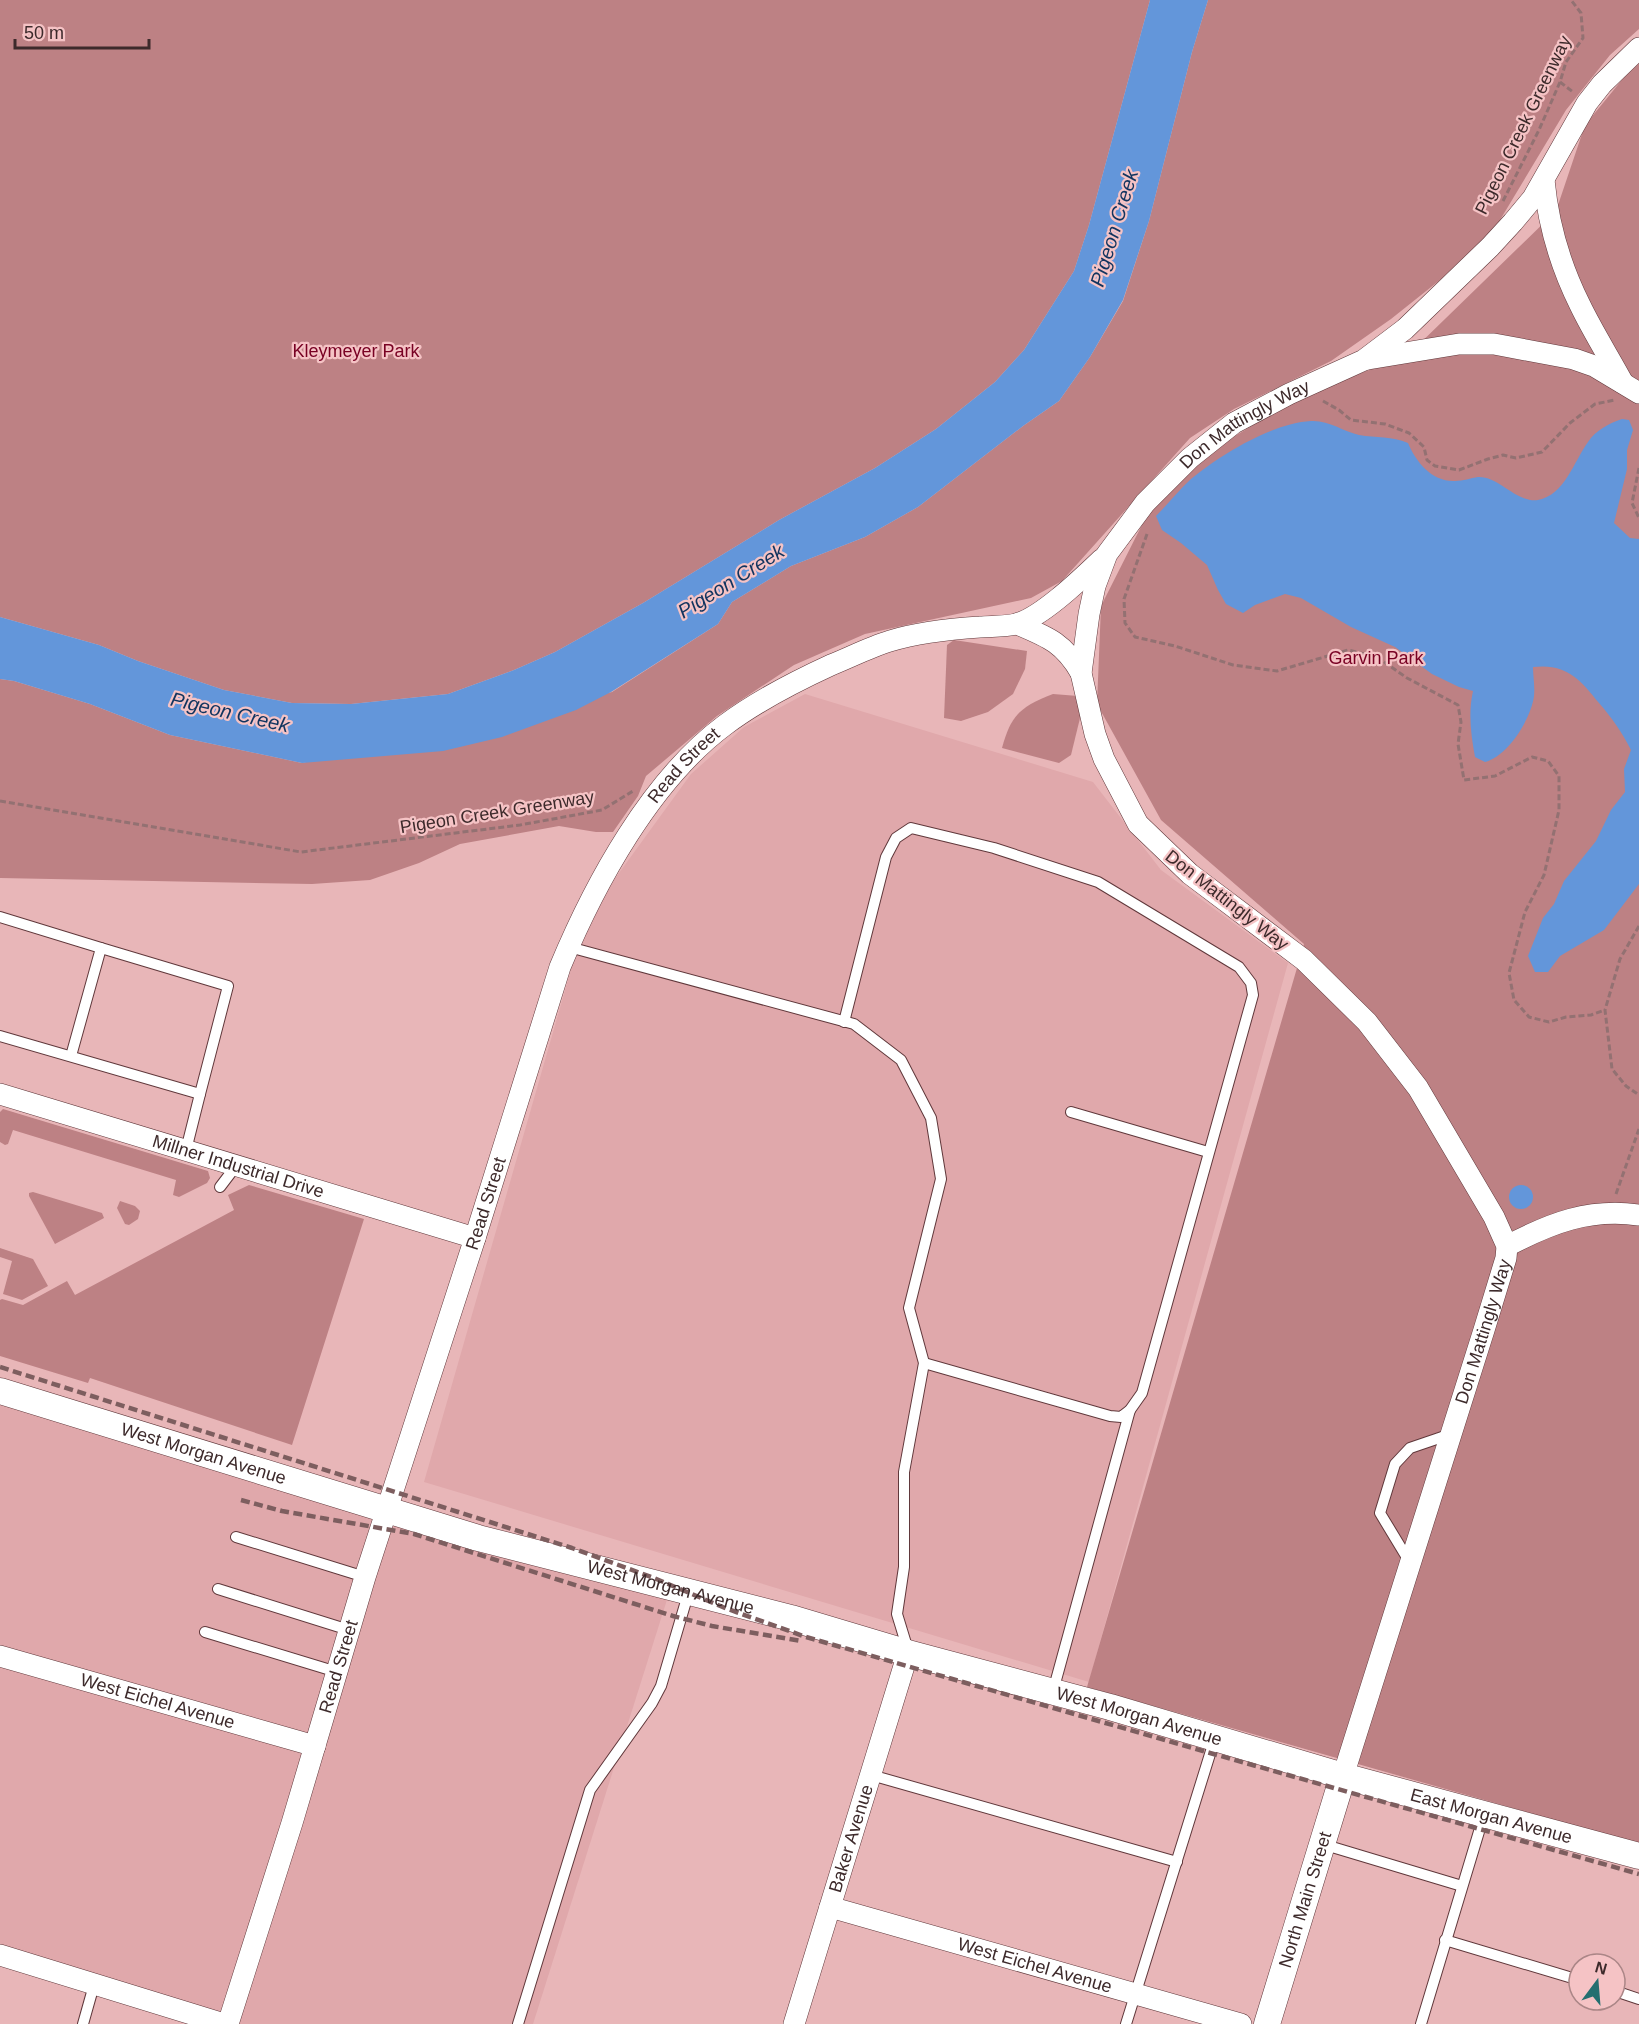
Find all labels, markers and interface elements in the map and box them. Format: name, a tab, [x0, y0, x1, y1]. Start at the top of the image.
scale bar	[15, 12, 148, 50]
text: 50 m	[24, 23, 64, 43]
street label: Pigeon Creek Greenway	[1471, 32, 1575, 218]
water label: Pigeon Creek	[1086, 166, 1143, 289]
park label: Kleymeyer Park	[292, 341, 421, 361]
street label: Don Mattingly Way	[1175, 376, 1313, 473]
water label: Pigeon Creek	[674, 539, 789, 622]
park label: Garvin Park	[1328, 648, 1425, 668]
water label: Pigeon Creek	[168, 688, 292, 737]
street label: Read Street	[644, 723, 723, 807]
street label: Pigeon Creek Greenway	[399, 787, 595, 837]
street label: Don Mattingly Way	[1162, 846, 1292, 954]
street label: Millner Industrial Drive	[150, 1131, 326, 1202]
street label: Read Street	[462, 1155, 510, 1253]
street label: Don Mattingly Way	[1451, 1257, 1515, 1406]
street label: West Morgan Avenue	[119, 1419, 289, 1488]
street label: West Morgan Avenue	[585, 1556, 756, 1618]
street label: Read Street	[315, 1618, 362, 1716]
street label: West Eichel Avenue	[78, 1670, 237, 1733]
street label: West Morgan Avenue	[1054, 1683, 1224, 1750]
street label: Baker Avenue	[825, 1782, 877, 1895]
street label: East Morgan Avenue	[1408, 1785, 1574, 1848]
street label: North Main Street	[1275, 1829, 1335, 1970]
street label: West Eichel Avenue	[955, 1934, 1114, 1997]
north arrow	[1567, 1952, 1627, 2012]
text: N	[1593, 1958, 1609, 1978]

